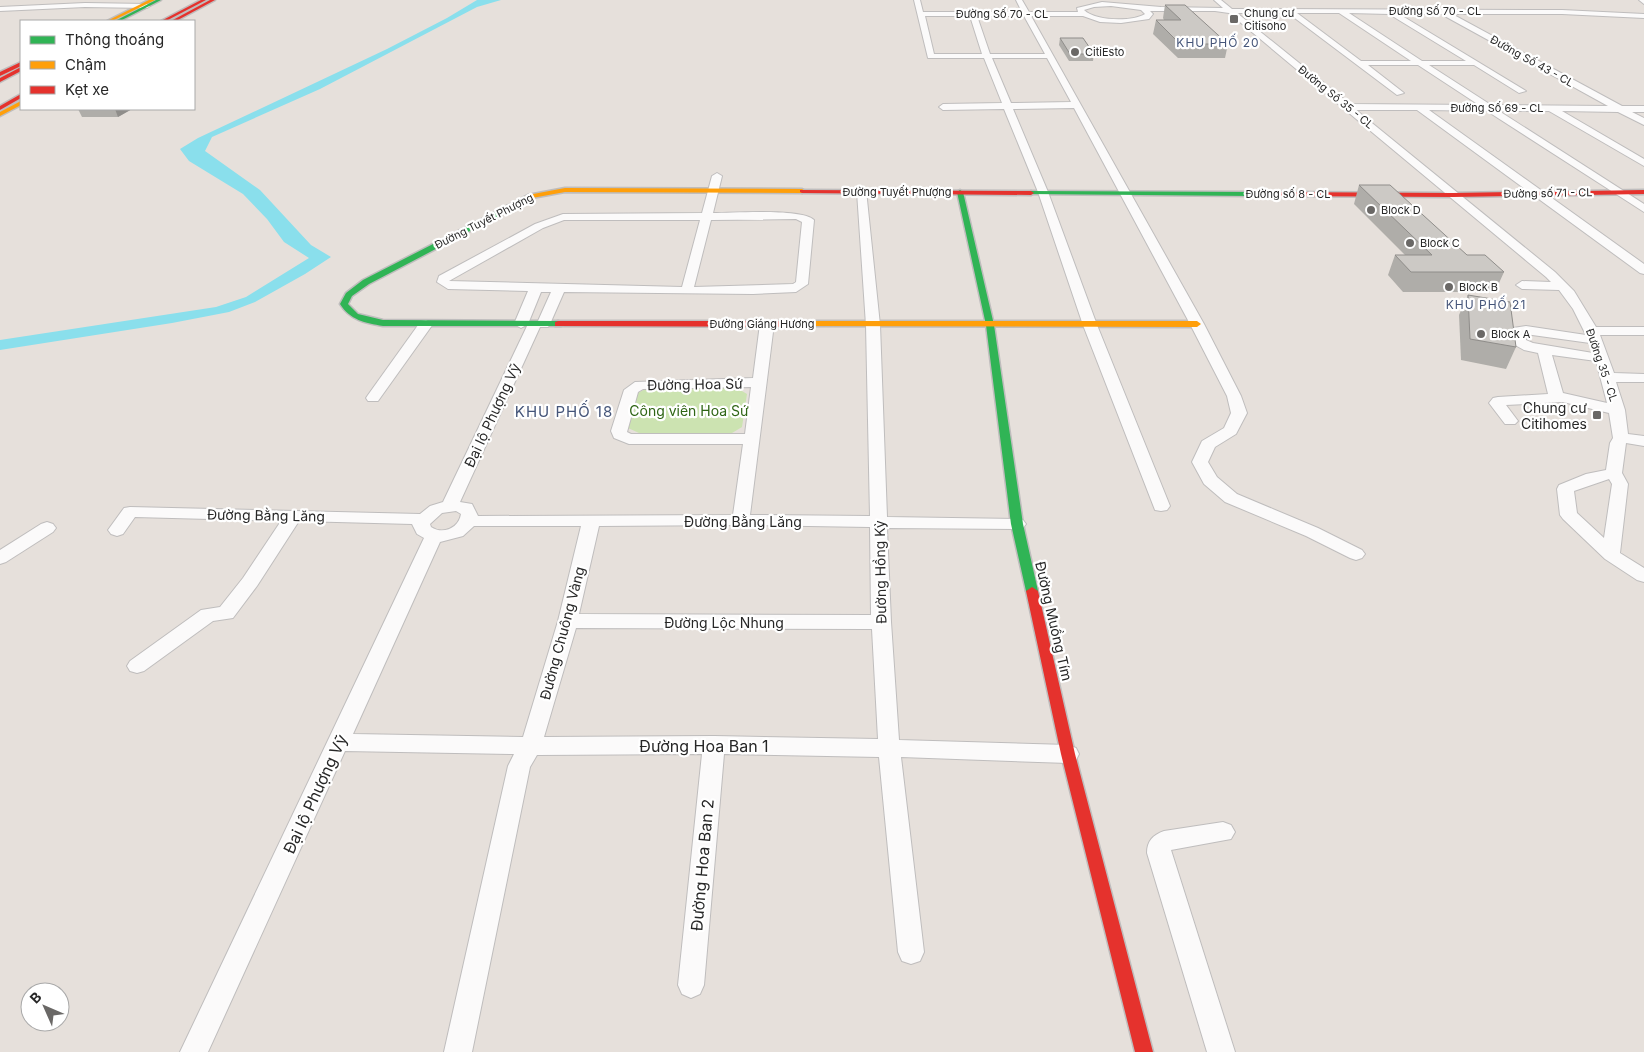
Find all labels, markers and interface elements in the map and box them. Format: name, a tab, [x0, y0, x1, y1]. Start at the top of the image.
street label: Đường Số 70 - CL	[1389, 4, 1481, 18]
place label: Chung cư Citisoho	[1244, 6, 1295, 33]
street label: Đường Số 70 - CL	[956, 7, 1048, 21]
marker: Chung cư Citisoho	[1228, 13, 1240, 25]
legend	[20, 20, 195, 110]
text: Thông thoáng	[65, 30, 164, 49]
street label: Đường Số 43 - CL	[1488, 32, 1576, 90]
district label: KHU PHỐ 20	[1176, 33, 1260, 50]
place label: CitiEsto	[1085, 45, 1125, 59]
marker: CitiEsto	[1069, 46, 1081, 58]
text: Chậm	[65, 55, 106, 74]
street label: Đường Số 35 - CL	[1295, 62, 1377, 132]
text: Kẹt xe	[65, 80, 109, 99]
street label: Đường Số 69 - CL	[1450, 101, 1544, 115]
street label: Đường Tuyết Phượng	[843, 185, 951, 199]
street label: Đường số 71 - CL	[1503, 185, 1593, 201]
street label: Đường số 8 - CL	[1245, 187, 1331, 201]
street label: Đường Tuyết Phượng	[432, 190, 536, 252]
place label: Block D	[1381, 203, 1421, 217]
marker: Block D	[1365, 204, 1377, 216]
place label: Block C	[1420, 236, 1460, 250]
marker: Block C	[1404, 237, 1416, 249]
place label: Block B	[1459, 280, 1498, 294]
marker: Block B	[1443, 281, 1455, 293]
district label: KHU PHỐ 21	[1446, 295, 1526, 312]
street label: Đường Giáng Hương	[709, 317, 815, 331]
place label: Block A	[1491, 327, 1531, 341]
street label: Đường 35 - CL	[1583, 327, 1621, 403]
marker: Block A	[1475, 328, 1487, 340]
street label: Đại lộ Phượng Vỹ	[460, 360, 524, 470]
street label: Đường Hoa Sứ	[647, 375, 743, 393]
place label: Chung cư Citihomes	[1521, 399, 1587, 432]
district label: KHU PHỐ 18	[515, 400, 613, 421]
park label: Công viên Hoa Sứ	[629, 402, 749, 419]
marker: Chung cư Citihomes	[1591, 409, 1603, 421]
street label: Đường Bằng Lăng	[207, 505, 325, 525]
street label: Đường Bằng Lăng	[684, 513, 802, 530]
street label: Đường Hồng Kỳ	[871, 520, 889, 624]
street label: Đường Muồng Tím	[1032, 560, 1076, 682]
street label: Đường Chuông Vàng	[536, 565, 588, 701]
street label: Đường Lộc Nhung	[664, 614, 784, 631]
street label: Đại lộ Phượng Vỹ	[279, 731, 351, 857]
street label: Đường Hoa Ban 1	[639, 736, 769, 756]
street label: Đường Hoa Ban 2	[686, 798, 718, 932]
north arrow	[20, 982, 70, 1032]
text: B	[26, 988, 45, 1007]

